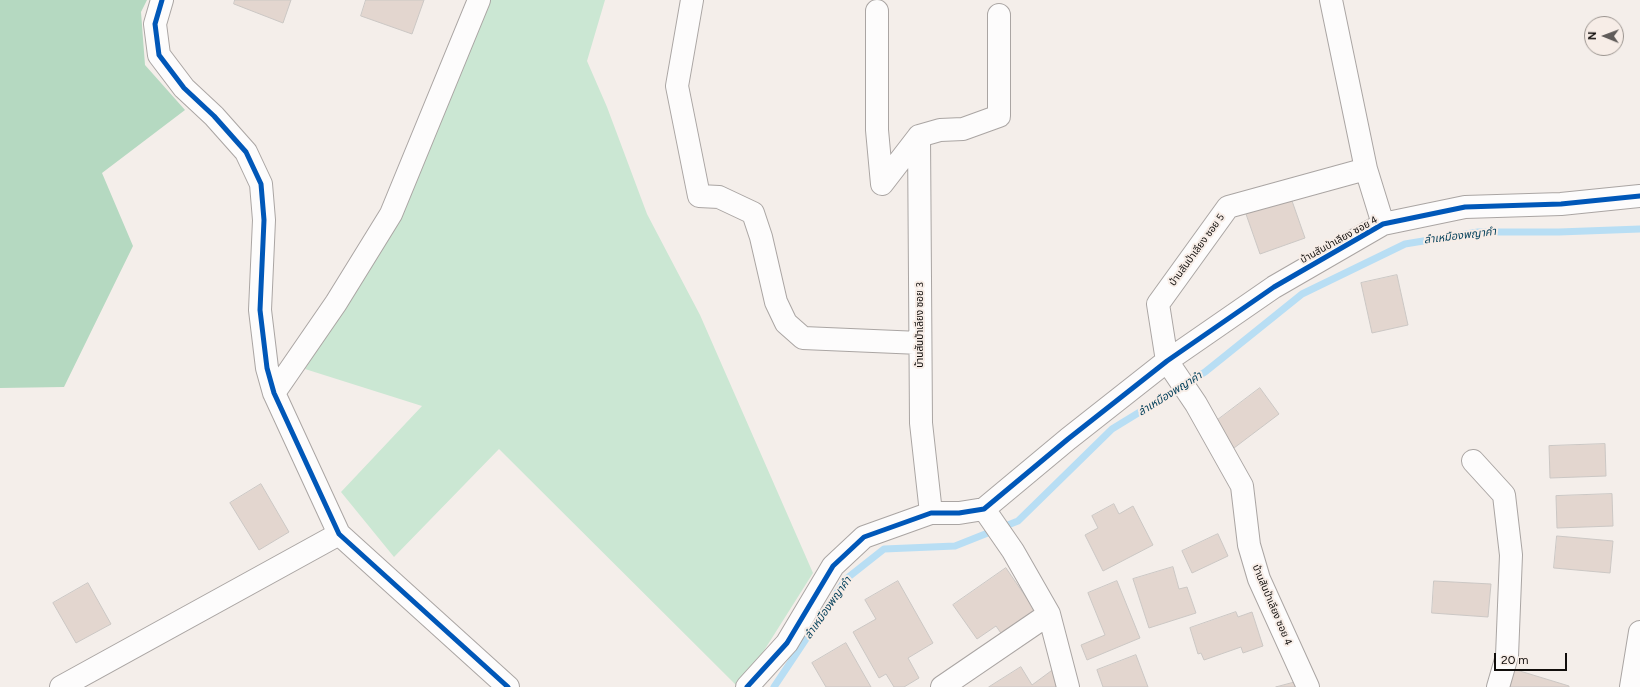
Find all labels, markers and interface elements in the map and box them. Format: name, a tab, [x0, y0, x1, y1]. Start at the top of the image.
north arrow	[1584, 16, 1624, 56]
text: N	[1586, 31, 1599, 40]
street label: บ้านสันป่าเลียง ซอย 5	[1167, 212, 1227, 288]
street label: บ้านสันป่าเลียง ซอย 4	[1298, 214, 1380, 266]
water label: ลำเหมืองพญาคำ	[1423, 225, 1497, 247]
street label: บ้านสันป่าเลียง ซอย 3	[914, 282, 926, 368]
water label: ลำเหมืองพญาคำ	[1136, 369, 1204, 419]
street label: บ้านสันป่าเลียง ซอย 4	[1250, 563, 1294, 647]
water label: ลำเหมืองพญาคำ	[802, 574, 854, 642]
scale bar	[1496, 645, 1569, 671]
text: 20 m	[1501, 653, 1529, 667]

